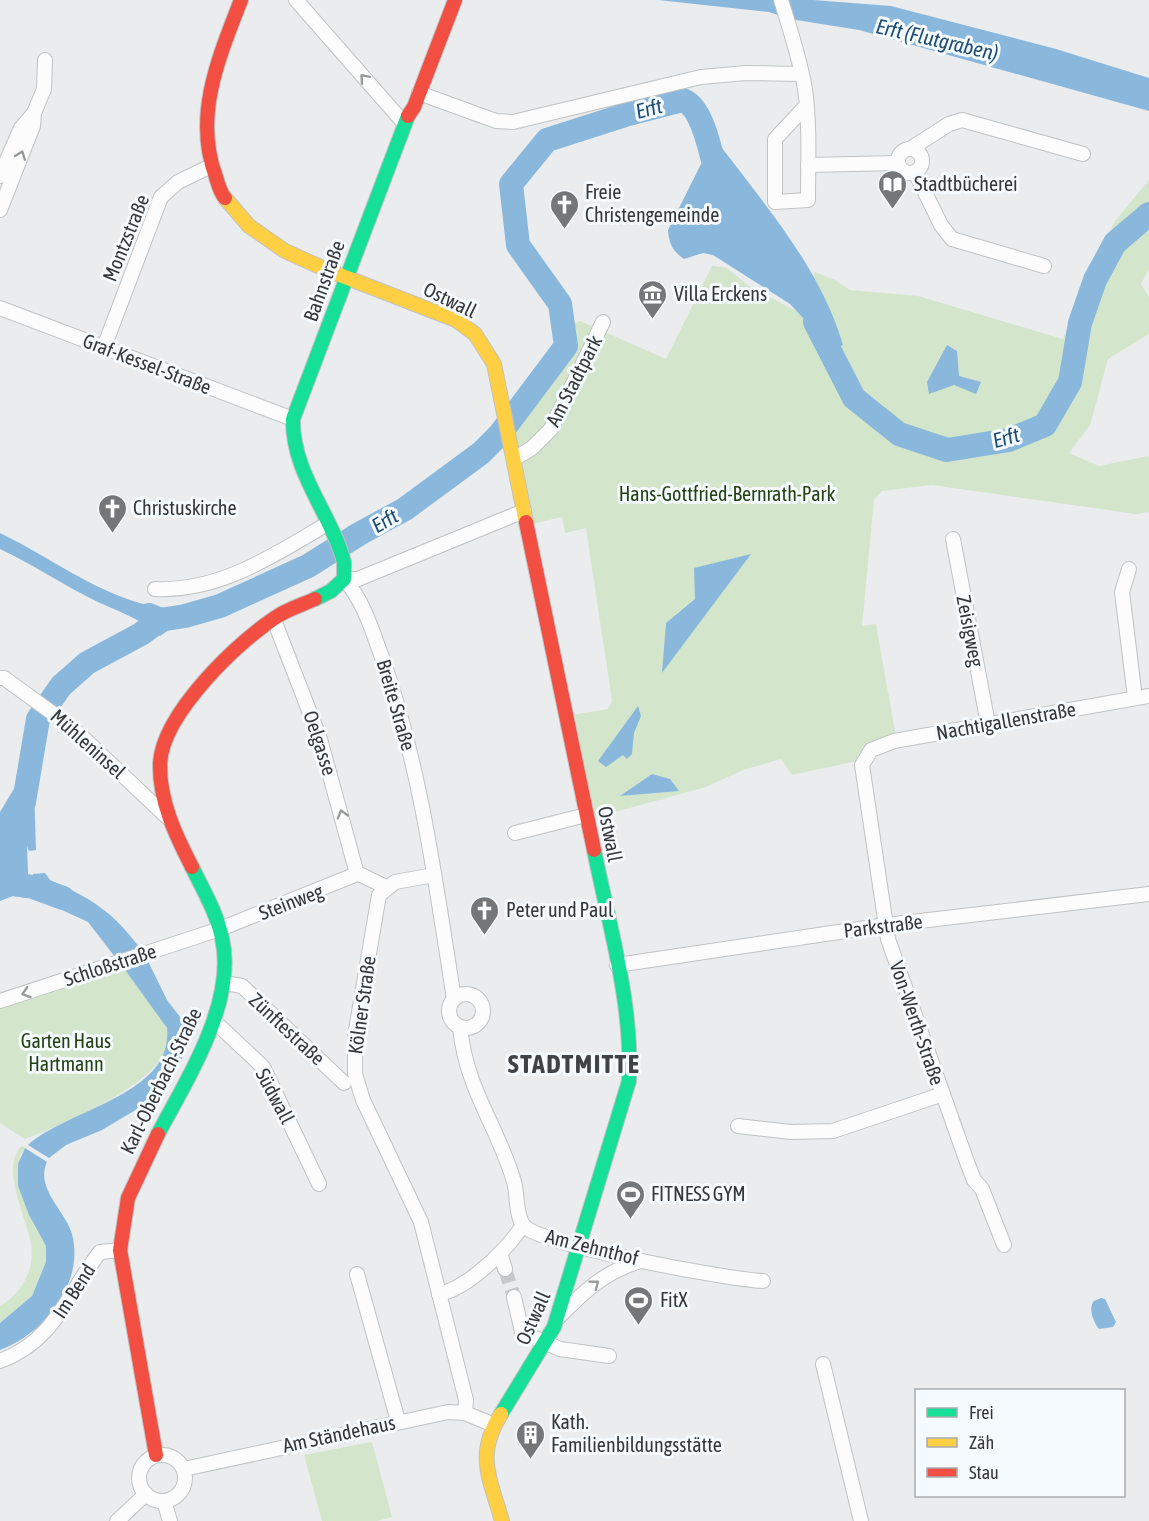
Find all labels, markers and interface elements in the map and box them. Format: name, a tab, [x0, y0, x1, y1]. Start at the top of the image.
water label: Erft (Flutgraben)	[874, 13, 1001, 65]
one-way arrow	[361, 74, 372, 85]
water label: Erft	[633, 93, 665, 123]
one-way arrow	[14, 151, 26, 162]
library icon: Stadtbücherei	[877, 168, 909, 210]
place label: Stadtbücherei	[914, 172, 1018, 195]
place label: Freie Christengemeinde	[585, 180, 719, 226]
church icon: Freie Christengemeinde	[548, 188, 580, 230]
street label: Montzstraße	[98, 191, 153, 285]
street label: Bahnstraße	[298, 237, 349, 324]
street label: Ostwall	[420, 277, 481, 322]
museum icon: Villa Erckens	[637, 278, 669, 320]
place label: Villa Erckens	[674, 282, 767, 305]
street label: Graf-Kessel-Straße	[80, 329, 214, 399]
street label: Am Stadtpark	[541, 331, 606, 430]
water label: Erft	[990, 422, 1022, 452]
park label: Hans-Gottfried-Bernrath-Park	[619, 482, 835, 505]
church icon: Christuskirche	[96, 492, 128, 534]
place label: Christuskirche	[133, 496, 237, 519]
water label: Erft	[367, 503, 402, 537]
street label: Zeisigweg	[952, 593, 989, 669]
street label: Breite Straße	[372, 657, 420, 753]
street label: Nachtigallenstraße	[934, 697, 1078, 744]
street label: Mühleninsel	[46, 704, 131, 784]
street label: Oelgasse	[299, 708, 342, 778]
street label: Ostwall	[594, 804, 627, 864]
one-way arrow	[336, 809, 349, 819]
street label: Steinweg	[256, 879, 326, 924]
church icon: Peter und Paul	[469, 894, 501, 936]
place label: Peter und Paul	[506, 898, 614, 921]
street label: Parkstraße	[842, 909, 924, 942]
street label: Schloßstraße	[61, 939, 159, 990]
street label: Kölner Straße	[343, 954, 380, 1056]
street label: Von-Werth-Straße	[885, 958, 949, 1088]
one-way arrow	[21, 985, 32, 998]
street label: Zünftestraße	[245, 988, 330, 1069]
street label: Karl-Oberbach-Straße	[115, 1004, 206, 1157]
park label: Garten Haus Hartmann	[21, 1029, 111, 1075]
district label: STADTMITTE	[508, 1049, 640, 1079]
street label: Südwall	[251, 1064, 300, 1128]
sports icon: FITNESS GYM	[614, 1178, 646, 1220]
place label: FITNESS GYM	[651, 1182, 746, 1205]
street label: Am Zehnthof	[543, 1224, 641, 1269]
street label: Im Bend	[48, 1259, 100, 1322]
one-way arrow	[589, 1280, 600, 1291]
sports icon: FitX	[623, 1284, 655, 1326]
street label: Ostwall	[511, 1287, 555, 1348]
place label: FitX	[660, 1288, 687, 1311]
legend	[915, 1389, 1125, 1497]
text: Frei	[969, 1402, 994, 1423]
street label: Am Ständehaus	[281, 1410, 397, 1457]
place label: Kath. Familienbildungsstätte	[551, 1410, 722, 1456]
building icon: Kath. Familienbildungsstätte	[514, 1418, 546, 1460]
text: Zäh	[969, 1432, 994, 1453]
text: Stau	[969, 1462, 999, 1483]

